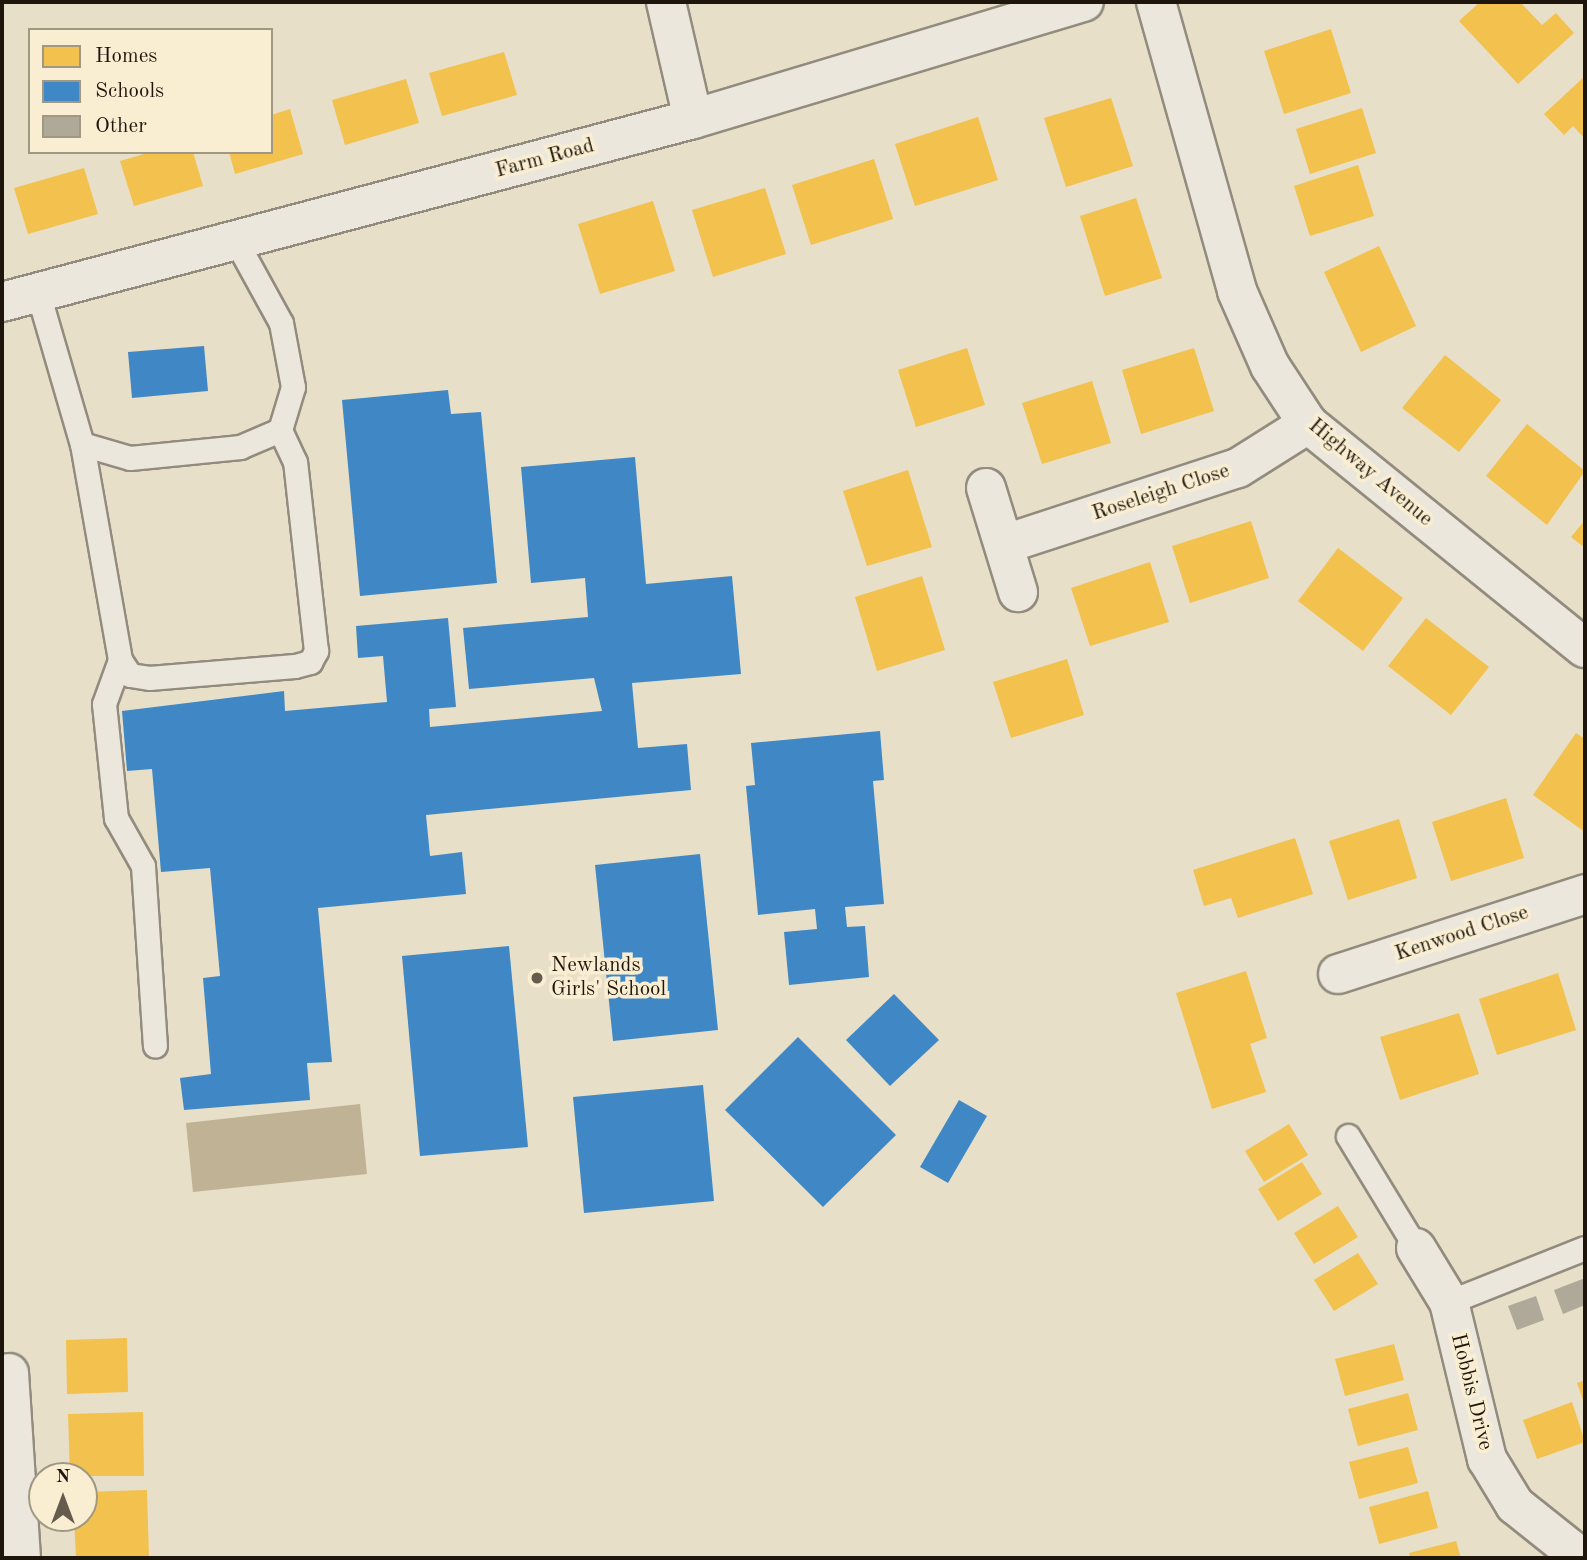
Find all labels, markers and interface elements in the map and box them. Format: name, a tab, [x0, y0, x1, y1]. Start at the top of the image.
legend	[28, 28, 273, 154]
text: Homes	[95, 46, 157, 67]
text: Schools	[95, 81, 164, 102]
text: Other	[95, 116, 147, 137]
street label: Farm Road	[493, 134, 597, 184]
street label: Highway Avenue	[1303, 414, 1437, 532]
street label: Roseleigh Close	[1089, 459, 1233, 527]
street label: Kenwood Close	[1392, 901, 1532, 967]
place label: Newlands Girls' School	[551, 953, 666, 1003]
marker: Newlands Girls' School	[529, 970, 545, 986]
street label: Hobbis Drive	[1444, 1331, 1498, 1453]
north arrow	[28, 1462, 98, 1532]
text: N	[56, 1468, 70, 1487]

